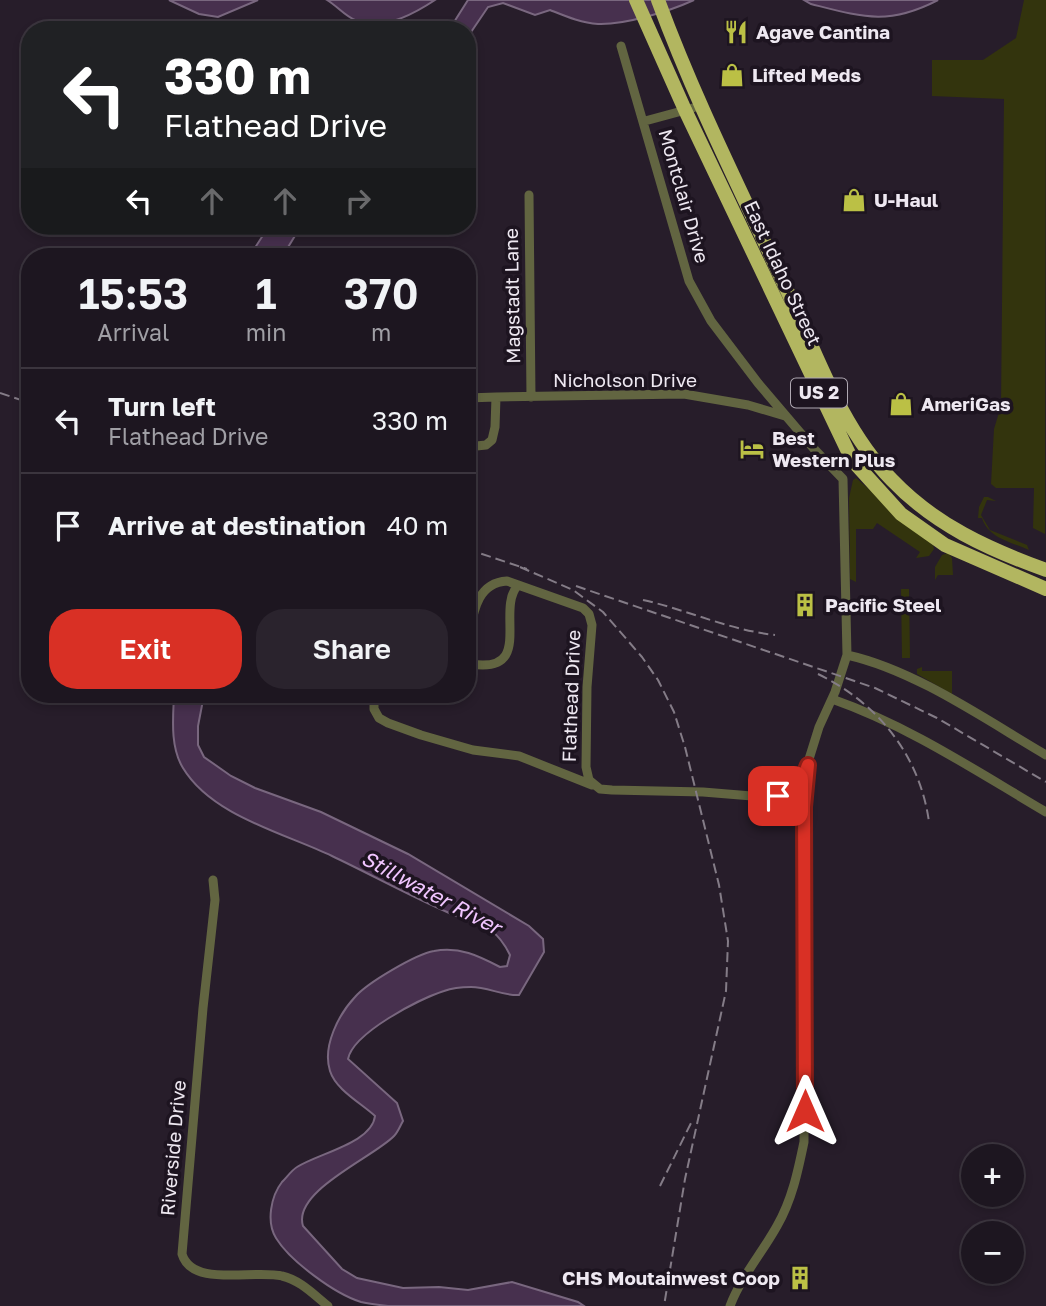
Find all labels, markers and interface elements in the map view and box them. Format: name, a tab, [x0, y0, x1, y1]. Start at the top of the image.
restaurant icon: Agave Cantina	[722, 18, 750, 46]
place label: Agave Cantina	[756, 20, 890, 43]
text: 330 m	[164, 46, 311, 105]
icon: left	[49, 49, 140, 140]
shop icon: Lifted Meds	[718, 61, 746, 89]
place label: Lifted Meds	[752, 63, 861, 86]
text: Flathead Drive	[164, 106, 387, 144]
street label: Montclair Drive	[654, 126, 715, 266]
icon: left	[120, 182, 158, 220]
icon: ahead	[193, 182, 231, 220]
icon: ahead	[266, 182, 304, 220]
icon: right	[339, 182, 377, 220]
shop icon: U-Haul	[840, 186, 868, 214]
place label: U-Haul	[874, 188, 938, 211]
street label: East Idaho Street	[740, 197, 827, 349]
street label: Magstadt Lane	[499, 228, 524, 364]
text: 15:53	[78, 268, 188, 318]
text: 1	[255, 268, 277, 318]
text: 370	[344, 268, 419, 318]
text: Arrival	[97, 318, 169, 346]
text: min	[246, 318, 286, 346]
text: m	[371, 318, 391, 346]
street label: Nicholson Drive	[553, 368, 697, 391]
road number: US 2	[791, 379, 847, 408]
shop icon: AmeriGas	[887, 390, 915, 418]
text: Turn left	[108, 391, 216, 422]
place label: AmeriGas	[921, 392, 1011, 415]
icon: left	[49, 402, 87, 440]
text: 330 m	[372, 405, 448, 436]
text: Flathead Drive	[108, 422, 268, 450]
place label: Best Western Plus	[772, 426, 896, 471]
hotel icon: Best Western Plus	[738, 435, 766, 463]
icon: arrive	[49, 507, 87, 545]
text: Arrive at destination	[108, 510, 366, 541]
text: 40 m	[387, 510, 448, 541]
building icon: Pacific Steel	[791, 591, 819, 619]
place label: Pacific Steel	[825, 593, 941, 616]
button: Exit	[49, 609, 242, 689]
button: Share	[256, 609, 448, 689]
street label: Flathead Drive	[557, 629, 584, 763]
pin	[748, 766, 808, 826]
icon: arrive	[759, 777, 797, 815]
water label: Stillwater River	[357, 844, 508, 941]
position arrow	[768, 1074, 842, 1148]
street label: Riverside Drive	[155, 1079, 190, 1217]
map controls	[961, 1144, 1024, 1284]
button: +	[961, 1144, 1024, 1207]
button: −	[961, 1221, 1024, 1284]
building icon: CHS Moutainwest Coop	[786, 1264, 814, 1292]
place label: CHS Moutainwest Coop	[562, 1266, 780, 1289]

